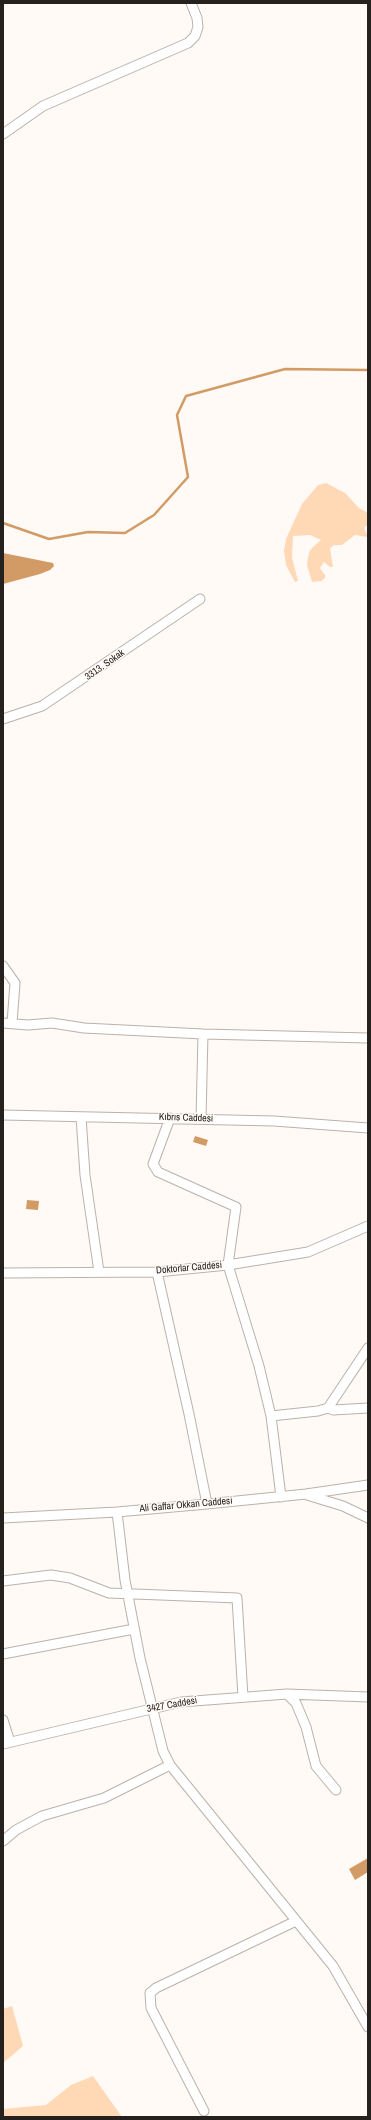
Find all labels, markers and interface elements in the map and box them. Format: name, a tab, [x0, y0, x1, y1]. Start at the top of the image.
street label: 3313. Sokak	[83, 647, 127, 683]
street label: Kıbrıs Caddesi	[159, 1111, 213, 1125]
street label: Doktorlar Caddesi	[156, 1259, 222, 1277]
street label: Ali Gaffar Okkan Caddesi	[139, 1495, 233, 1515]
street label: 3427 Caddesi	[146, 1695, 198, 1715]

